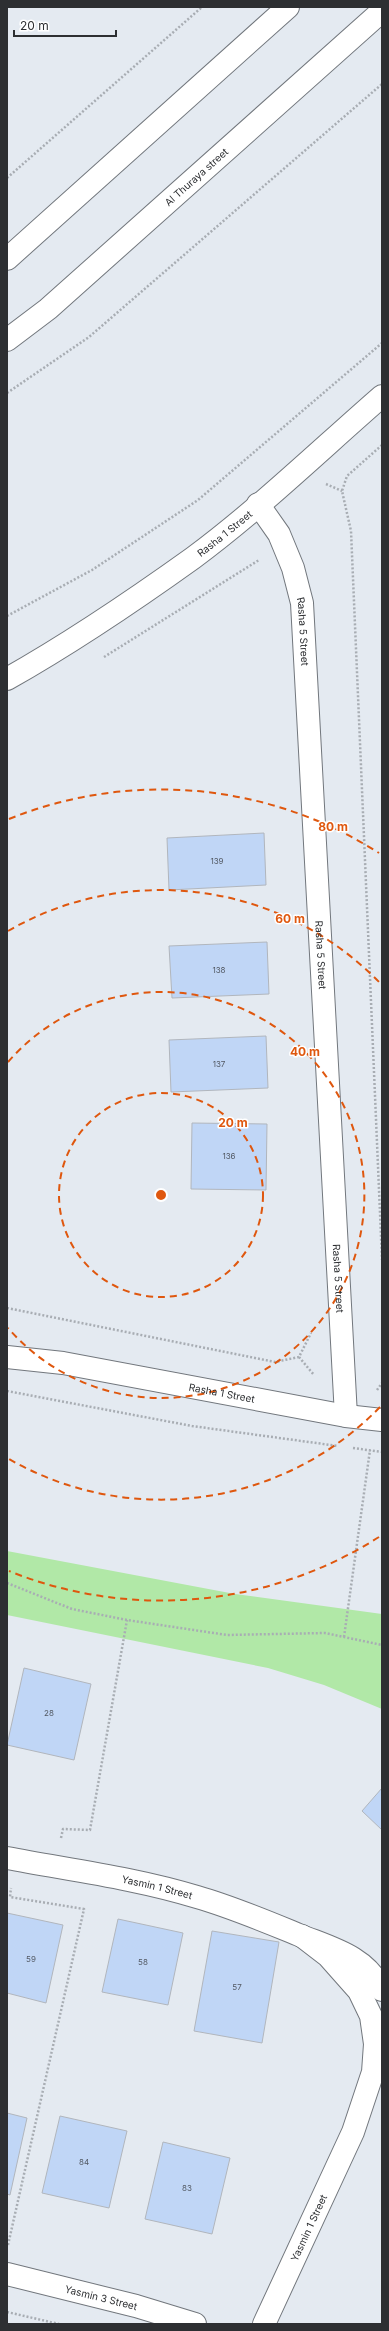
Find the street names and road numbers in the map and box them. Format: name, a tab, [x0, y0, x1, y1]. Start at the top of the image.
street label: Al Thuraya street	[162, 145, 231, 208]
street label: Rasha 1 Street	[195, 507, 255, 559]
street label: Rasha 5 Street	[295, 596, 311, 667]
street label: Rasha 5 Street	[313, 920, 329, 990]
street label: Rasha 5 Street	[331, 1244, 346, 1314]
street label: Rasha 1 Street	[188, 1381, 257, 1405]
street label: Yasmin 1 Street	[121, 1873, 195, 1902]
street label: Yasmin 1 Street	[288, 2192, 329, 2263]
street label: Yasmin 3 Street	[64, 2283, 139, 2312]

